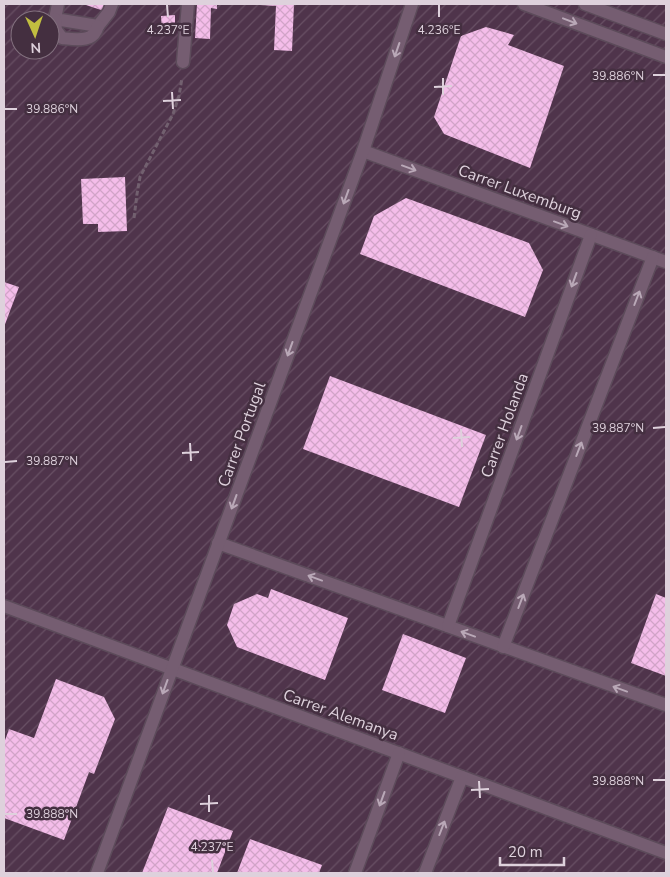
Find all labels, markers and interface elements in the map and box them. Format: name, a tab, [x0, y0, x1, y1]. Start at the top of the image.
north arrow	[10, 10, 60, 60]
one-way arrow	[562, 17, 577, 26]
text: 4.237°E	[147, 22, 189, 38]
text: 4.236°E	[418, 22, 460, 38]
text: N	[30, 38, 41, 57]
one-way arrow	[392, 42, 401, 57]
text: 39.886°N	[592, 68, 644, 84]
text: 39.886°N	[26, 101, 78, 117]
street label: Carrer Luxemburg	[455, 159, 584, 224]
one-way arrow	[400, 164, 416, 173]
one-way arrow	[341, 189, 350, 204]
one-way arrow	[553, 220, 568, 229]
one-way arrow	[569, 272, 578, 288]
one-way arrow	[633, 290, 642, 306]
one-way arrow	[285, 341, 294, 357]
street label: Carrer Holanda	[476, 370, 534, 481]
street label: Carrer Portugal	[213, 378, 271, 490]
text: 39.887°N	[592, 420, 644, 436]
one-way arrow	[514, 425, 523, 440]
one-way arrow	[575, 442, 584, 457]
text: 39.887°N	[26, 453, 78, 469]
one-way arrow	[229, 494, 238, 509]
one-way arrow	[308, 573, 323, 582]
one-way arrow	[516, 594, 526, 609]
one-way arrow	[460, 629, 476, 638]
one-way arrow	[160, 679, 169, 694]
street label: Carrer Alemanya	[280, 684, 401, 746]
one-way arrow	[613, 684, 629, 693]
text: 39.888°N	[592, 773, 644, 789]
one-way arrow	[377, 791, 386, 806]
text: 39.888°N	[26, 806, 78, 822]
one-way arrow	[438, 820, 447, 836]
scale bar	[500, 834, 564, 866]
text: 4.237°E	[191, 839, 233, 855]
text: 20 m	[508, 842, 543, 862]

